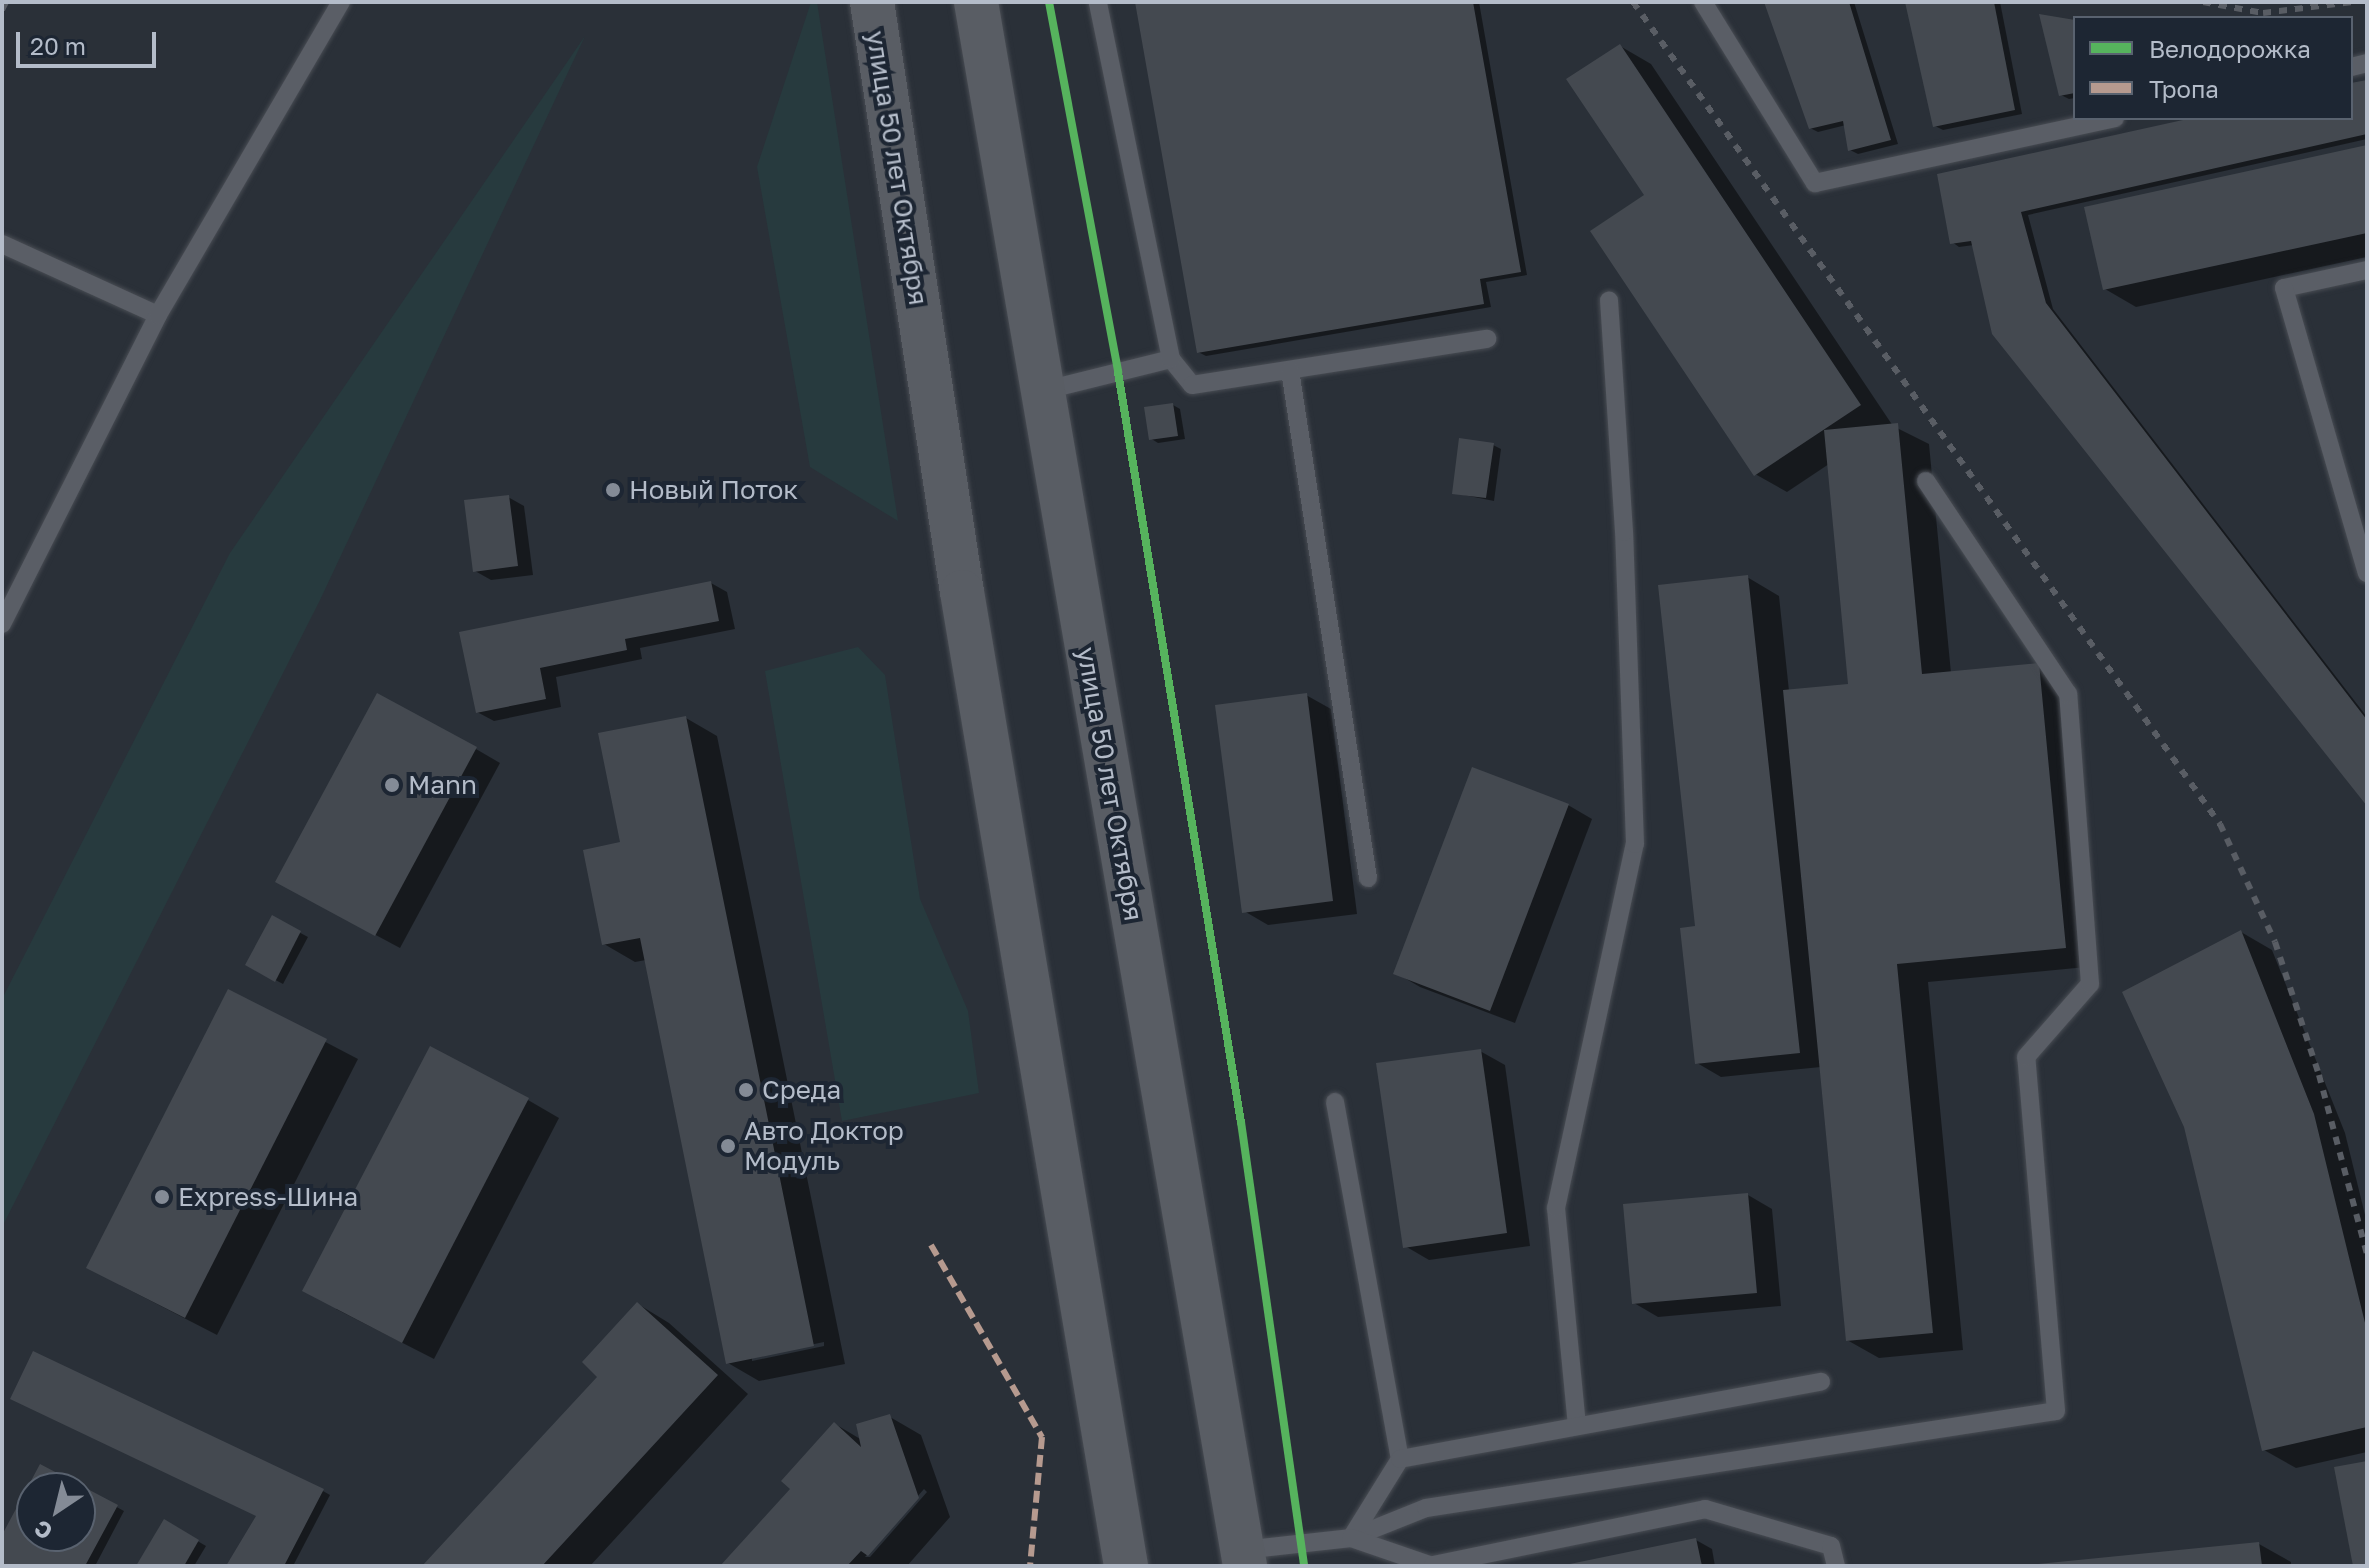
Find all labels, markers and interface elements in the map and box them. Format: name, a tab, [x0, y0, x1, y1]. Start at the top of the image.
scale bar	[20, 16, 160, 66]
legend	[2073, 16, 2353, 120]
street label: улица 50 лет Октября	[860, 29, 934, 307]
text: 20 m	[30, 31, 86, 60]
text: Велодорожка	[2149, 34, 2311, 63]
text: Тропа	[2149, 74, 2219, 103]
place label: Новый Поток	[629, 474, 798, 506]
marker: Новый Поток	[604, 481, 622, 499]
street label: улица 50 лет Октября	[1071, 645, 1149, 923]
place label: Mann	[408, 769, 477, 801]
marker: Mann	[383, 776, 401, 794]
place label: Среда	[762, 1074, 841, 1106]
marker: Среда	[737, 1081, 755, 1099]
place label: Авто Доктор Модуль	[744, 1115, 904, 1176]
marker: Авто Доктор Модуль	[719, 1137, 737, 1155]
place label: Express-Шина	[178, 1181, 358, 1213]
marker: Express-Шина	[153, 1188, 171, 1206]
north arrow	[16, 1472, 96, 1552]
text: С	[29, 1515, 57, 1546]

